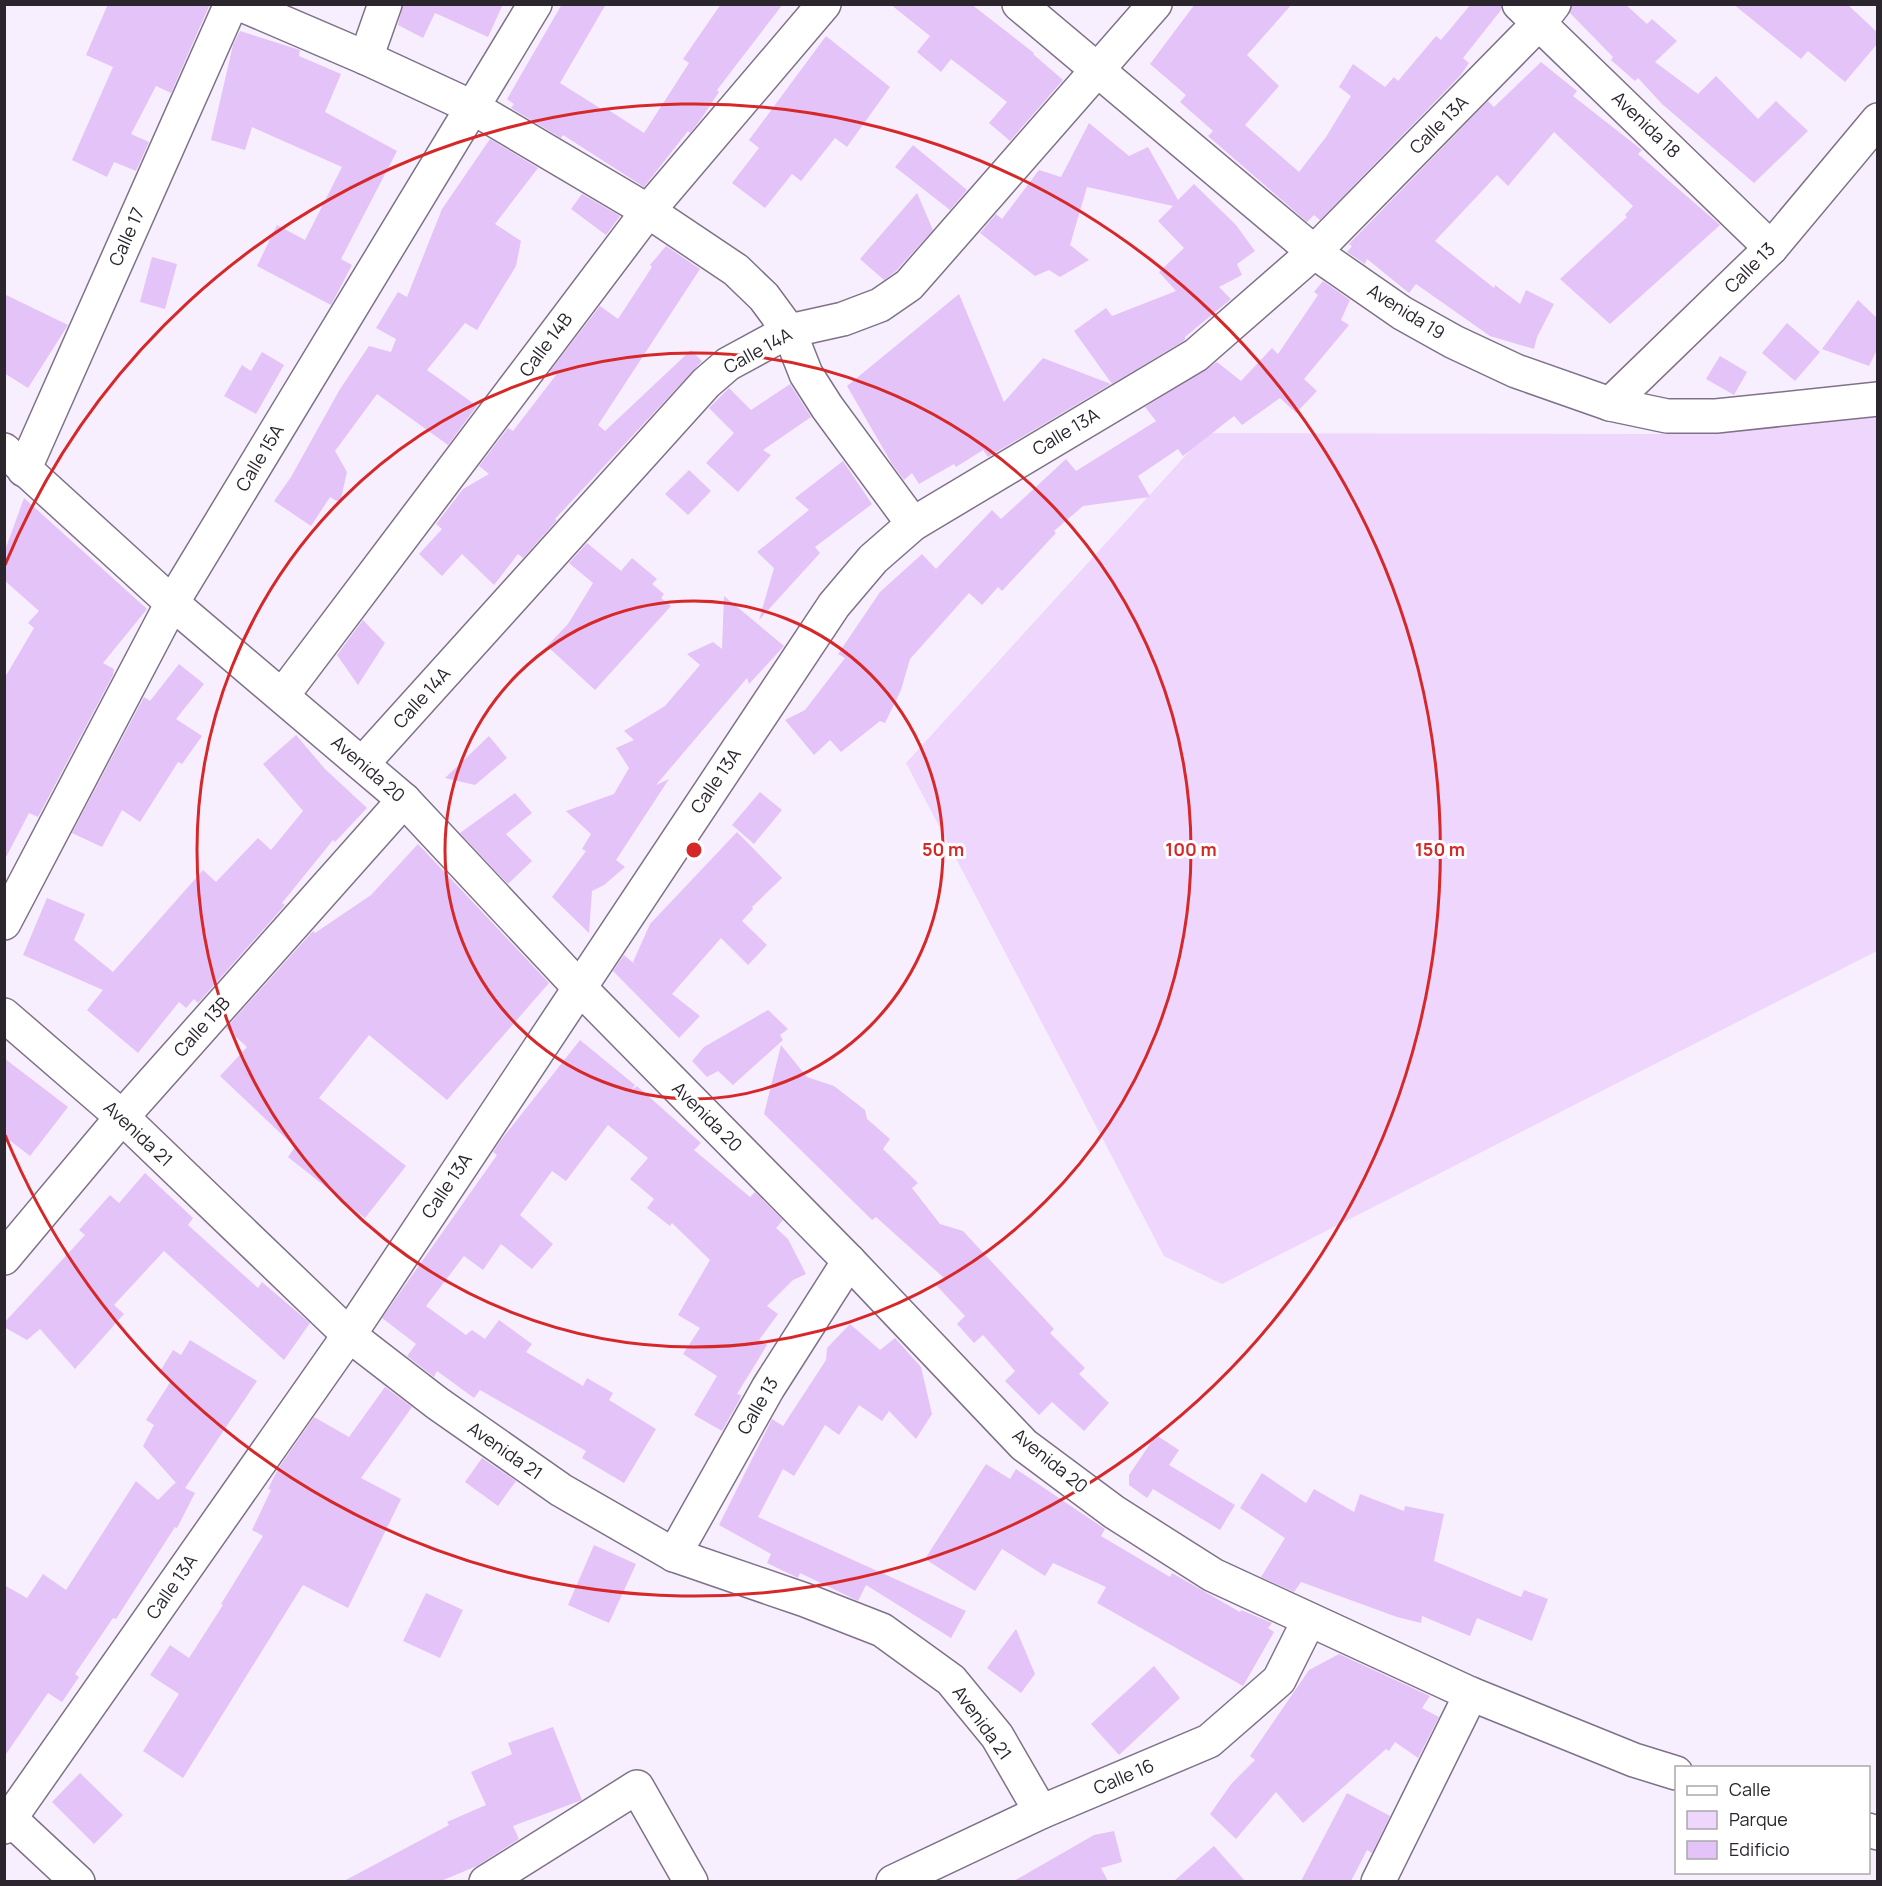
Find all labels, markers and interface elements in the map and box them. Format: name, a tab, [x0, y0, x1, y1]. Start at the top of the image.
street label: Avenida 18	[1607, 86, 1686, 163]
street label: Calle 13A	[1404, 89, 1473, 159]
street label: Calle 17	[103, 204, 150, 270]
street label: Calle 13	[1719, 237, 1780, 298]
street label: Avenida 19	[1363, 278, 1450, 344]
street label: Calle 14B	[513, 308, 577, 381]
street label: Calle 14A	[719, 321, 796, 379]
street label: Calle 13A	[1028, 402, 1104, 460]
street label: Calle 15A	[230, 419, 289, 495]
street label: Calle 14A	[387, 661, 456, 733]
street label: Avenida 20	[327, 730, 411, 807]
street label: Calle 13A	[685, 743, 746, 818]
text: 50 m	[922, 837, 964, 861]
text: 100 m	[1165, 837, 1217, 861]
text: 150 m	[1415, 837, 1465, 861]
centre of rings	[684, 840, 704, 860]
street label: Calle 13B	[168, 991, 235, 1062]
street label: Avenida 20	[667, 1076, 748, 1157]
street label: Avenida 21	[99, 1095, 178, 1171]
street label: Calle 13A	[416, 1148, 477, 1223]
street label: Calle 13	[731, 1372, 783, 1439]
street label: Avenida 21	[463, 1416, 548, 1485]
street label: Avenida 20	[1008, 1423, 1093, 1498]
street label: Calle 13A	[140, 1549, 203, 1624]
street label: Avenida 21	[948, 1681, 1018, 1764]
street label: Calle 16	[1090, 1753, 1158, 1800]
legend	[1675, 1766, 1870, 1874]
text: Calle	[1729, 1777, 1771, 1801]
text: Parque	[1729, 1807, 1788, 1831]
text: Edificio	[1729, 1837, 1790, 1861]

